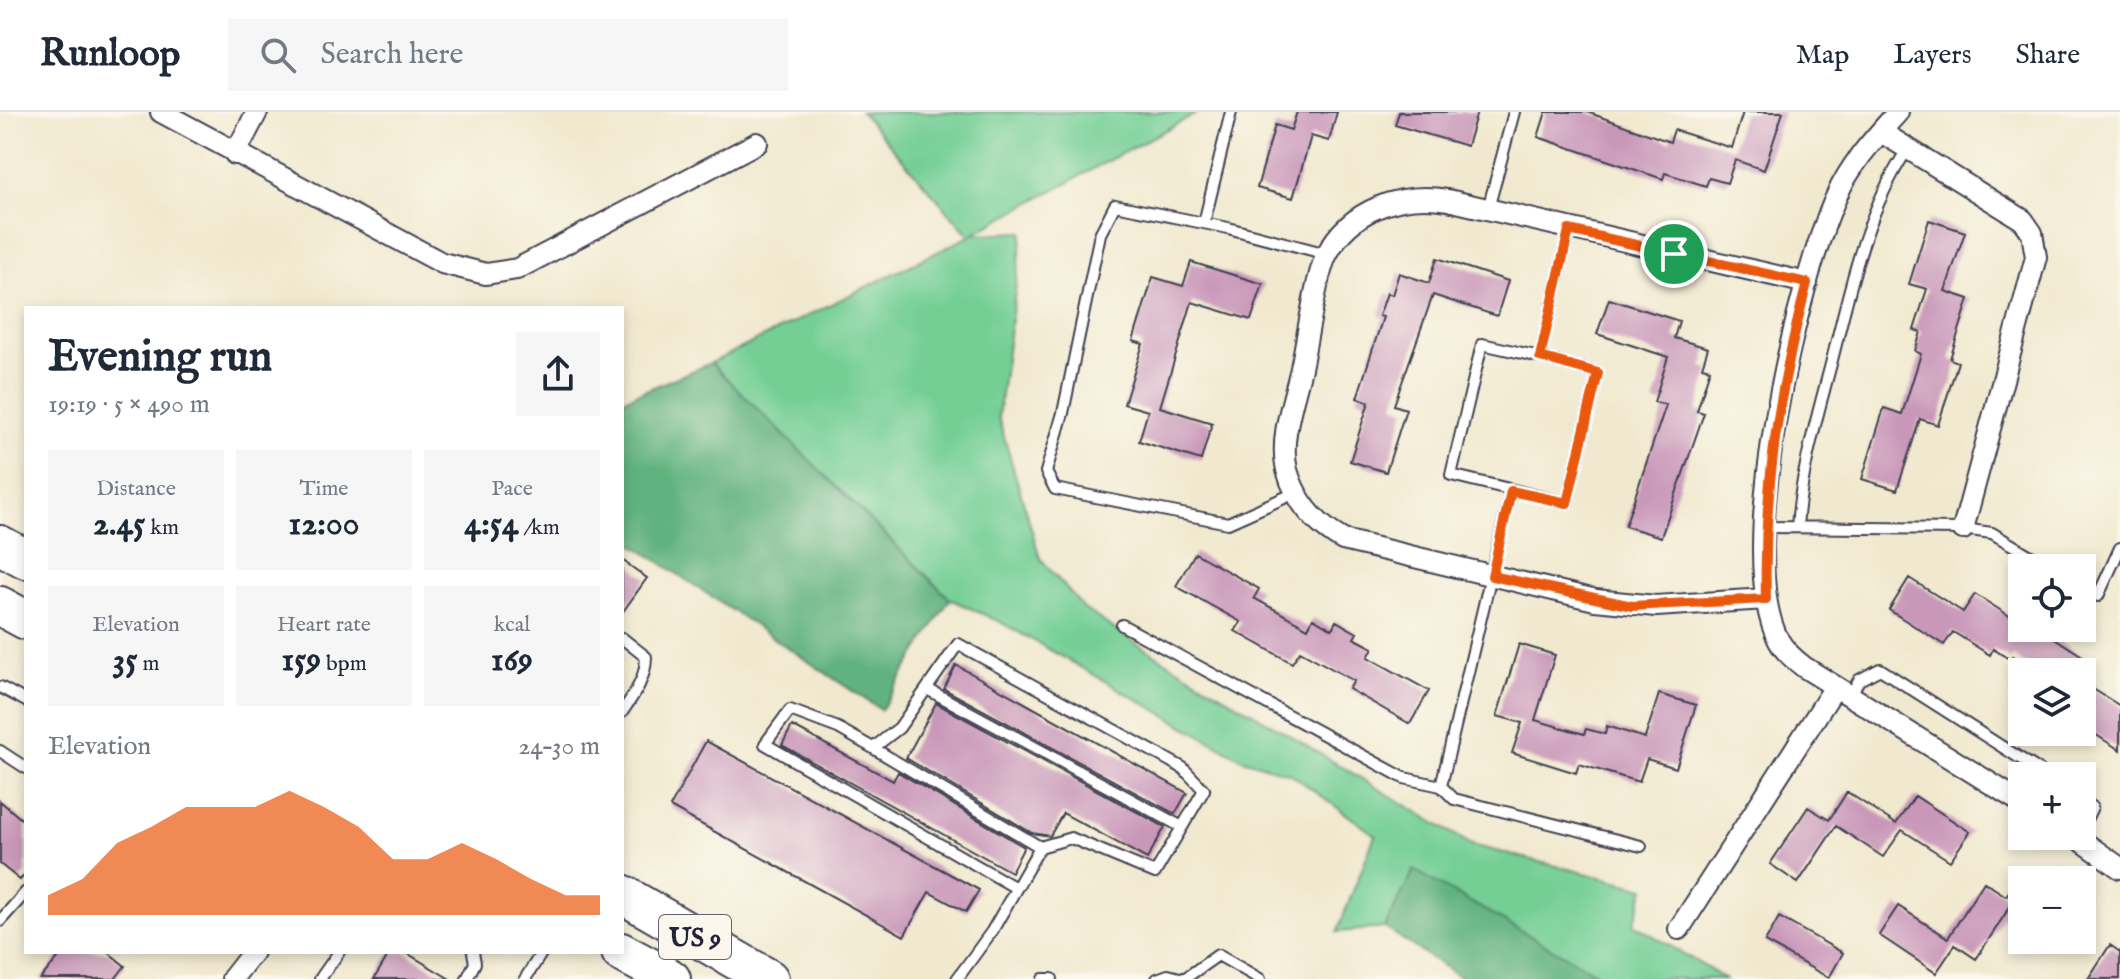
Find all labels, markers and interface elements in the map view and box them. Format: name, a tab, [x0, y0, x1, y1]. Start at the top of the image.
search box	[228, 19, 788, 91]
text: Runloop	[40, 31, 180, 79]
icon: search	[256, 33, 300, 77]
text: Search here	[320, 36, 463, 74]
text: Map	[1796, 38, 1849, 73]
text: Layers	[1893, 38, 1972, 73]
text: Share	[2016, 38, 2080, 73]
pin	[1640, 220, 1708, 288]
icon: arrive	[1652, 232, 1696, 276]
text: Evening run	[48, 330, 272, 386]
button: share	[516, 332, 600, 416]
text: 19:19 · 5 × 490 m	[48, 388, 210, 421]
text: Distance	[96, 475, 176, 503]
text: Time	[300, 475, 348, 503]
text: Pace	[491, 475, 533, 503]
text: 2.45	[93, 503, 145, 546]
text: 12:00	[289, 503, 360, 546]
text: 4:54	[464, 503, 519, 546]
text: km	[145, 514, 179, 542]
text: /km	[519, 514, 560, 542]
map controls	[2008, 554, 2096, 954]
button: locate	[2008, 554, 2096, 642]
text: Elevation	[92, 611, 180, 639]
text: Heart rate	[277, 611, 371, 639]
text: kcal	[494, 611, 530, 639]
text: 35	[113, 639, 138, 682]
text: 159	[281, 639, 321, 682]
text: 169	[491, 639, 533, 682]
text: m	[138, 650, 159, 678]
text: bpm	[321, 650, 367, 678]
button: layers	[2008, 658, 2096, 746]
text: Elevation	[48, 730, 151, 763]
text: 24–30 m	[518, 730, 600, 763]
button: +	[2008, 762, 2096, 850]
button: −	[2008, 866, 2096, 954]
road number: US 9	[659, 915, 731, 959]

